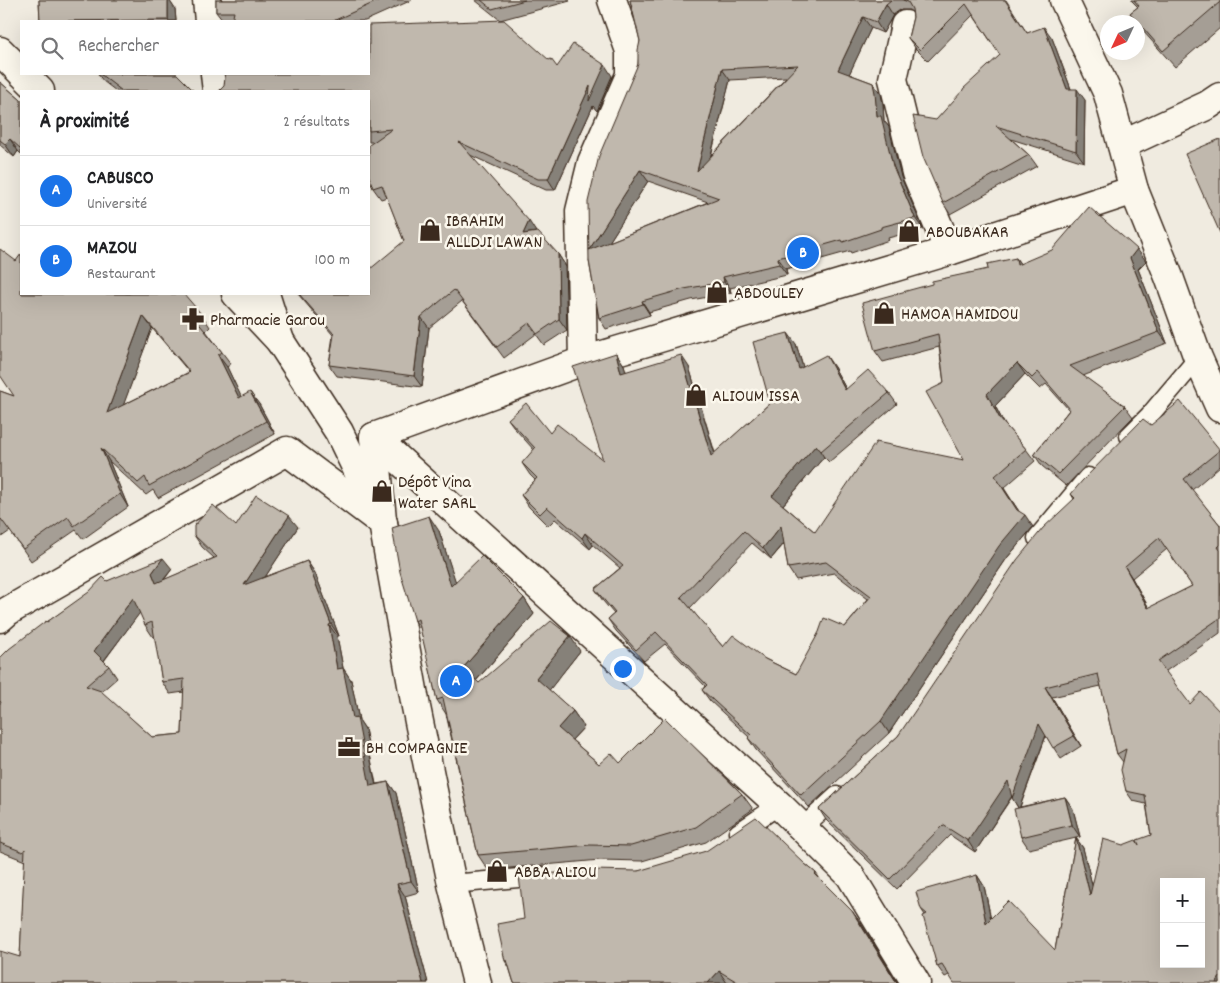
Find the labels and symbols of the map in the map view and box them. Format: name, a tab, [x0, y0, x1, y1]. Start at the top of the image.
north arrow	[1100, 15, 1145, 60]
place label: IBRAHIM ALLDJI LAWAN	[446, 210, 542, 256]
shop icon: IBRAHIM ALLDJI LAWAN	[417, 217, 443, 243]
shop icon: ABOUBAKAR	[896, 218, 922, 244]
place label: ABOUBAKAR	[926, 221, 1009, 246]
pin: B	[787, 234, 819, 272]
shop icon: ABDOULEY	[704, 279, 730, 305]
place label: ABDOULEY	[734, 282, 804, 307]
shop icon: HAMOA HAMIDOU	[871, 300, 897, 326]
place label: HAMOA HAMIDOU	[901, 303, 1018, 328]
pharmacy icon: Pharmacie Garou	[180, 306, 206, 332]
place label: Pharmacie Garou	[210, 309, 325, 334]
shop icon: ALIOUM ISSA	[683, 382, 709, 408]
place label: ALIOUM ISSA	[712, 385, 800, 410]
place label: Dépôt Vina Water SARL	[398, 471, 477, 517]
shop icon: Dépôt Vina Water SARL	[369, 478, 395, 504]
your location	[610, 656, 636, 682]
pin: A	[440, 662, 472, 700]
office icon: BH COMPAGNIE	[336, 734, 362, 760]
place label: BH COMPAGNIE	[366, 737, 467, 762]
shop icon: ABBA ALIOU	[484, 858, 510, 884]
place label: ABBA ALIOU	[514, 861, 597, 886]

